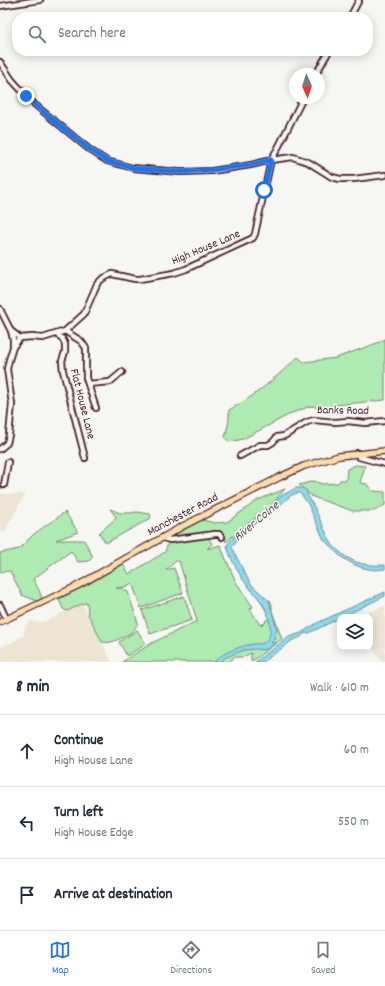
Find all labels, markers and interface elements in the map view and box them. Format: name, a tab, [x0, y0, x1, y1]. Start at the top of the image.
search box	[12, 12, 373, 56]
icon: search	[26, 23, 48, 45]
text: Search here	[58, 23, 126, 45]
north arrow	[289, 68, 325, 104]
route end	[17, 87, 35, 105]
route start	[255, 181, 273, 199]
street label: High House Lane	[169, 226, 243, 270]
street label: Flat House Lane	[65, 367, 99, 441]
street label: Banks Road	[317, 402, 369, 420]
street label: Manchester Road	[144, 489, 222, 541]
water label: River Colne	[230, 496, 285, 547]
map controls	[337, 614, 373, 650]
button: layers	[337, 614, 373, 650]
text: 8 min	[16, 676, 49, 700]
text: Walk · 610 m	[310, 679, 369, 698]
text: Continue	[54, 730, 103, 752]
icon: ahead	[16, 740, 38, 762]
text: 60 m	[344, 741, 369, 760]
text: High House Lane	[54, 752, 133, 771]
text: Turn left	[54, 802, 103, 824]
icon: left	[16, 812, 38, 834]
text: 550 m	[338, 813, 369, 832]
text: High House Edge	[54, 824, 133, 843]
icon: arrive	[16, 884, 38, 906]
text: Arrive at destination	[54, 884, 172, 906]
tab: Map	[49, 939, 71, 979]
tab: Directions	[170, 939, 212, 979]
tab: Saved	[311, 939, 336, 979]

